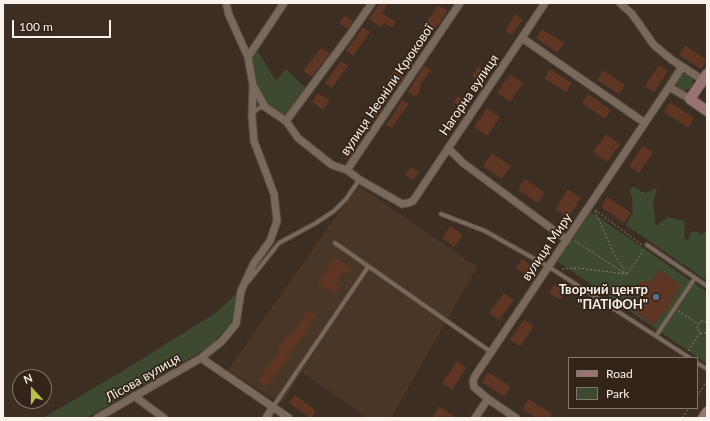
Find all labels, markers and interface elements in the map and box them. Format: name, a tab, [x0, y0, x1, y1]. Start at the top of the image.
scale bar	[14, 12, 113, 38]
text: 100 m	[19, 19, 53, 34]
street label: вулиця Неоніли Крюкової	[337, 21, 437, 159]
street label: Нагорна вулиця	[436, 51, 502, 139]
street label: вулиця Миру	[519, 210, 575, 284]
place label: Творчий центр "ПАТІФОН"	[559, 282, 648, 313]
marker: Творчий центр "ПАТІФОН"	[651, 292, 661, 302]
street label: Лісова вулиця	[103, 350, 183, 406]
legend	[568, 357, 698, 409]
text: Road	[606, 366, 633, 381]
north arrow	[12, 369, 52, 409]
text: N	[22, 371, 34, 386]
text: Park	[606, 386, 629, 401]

